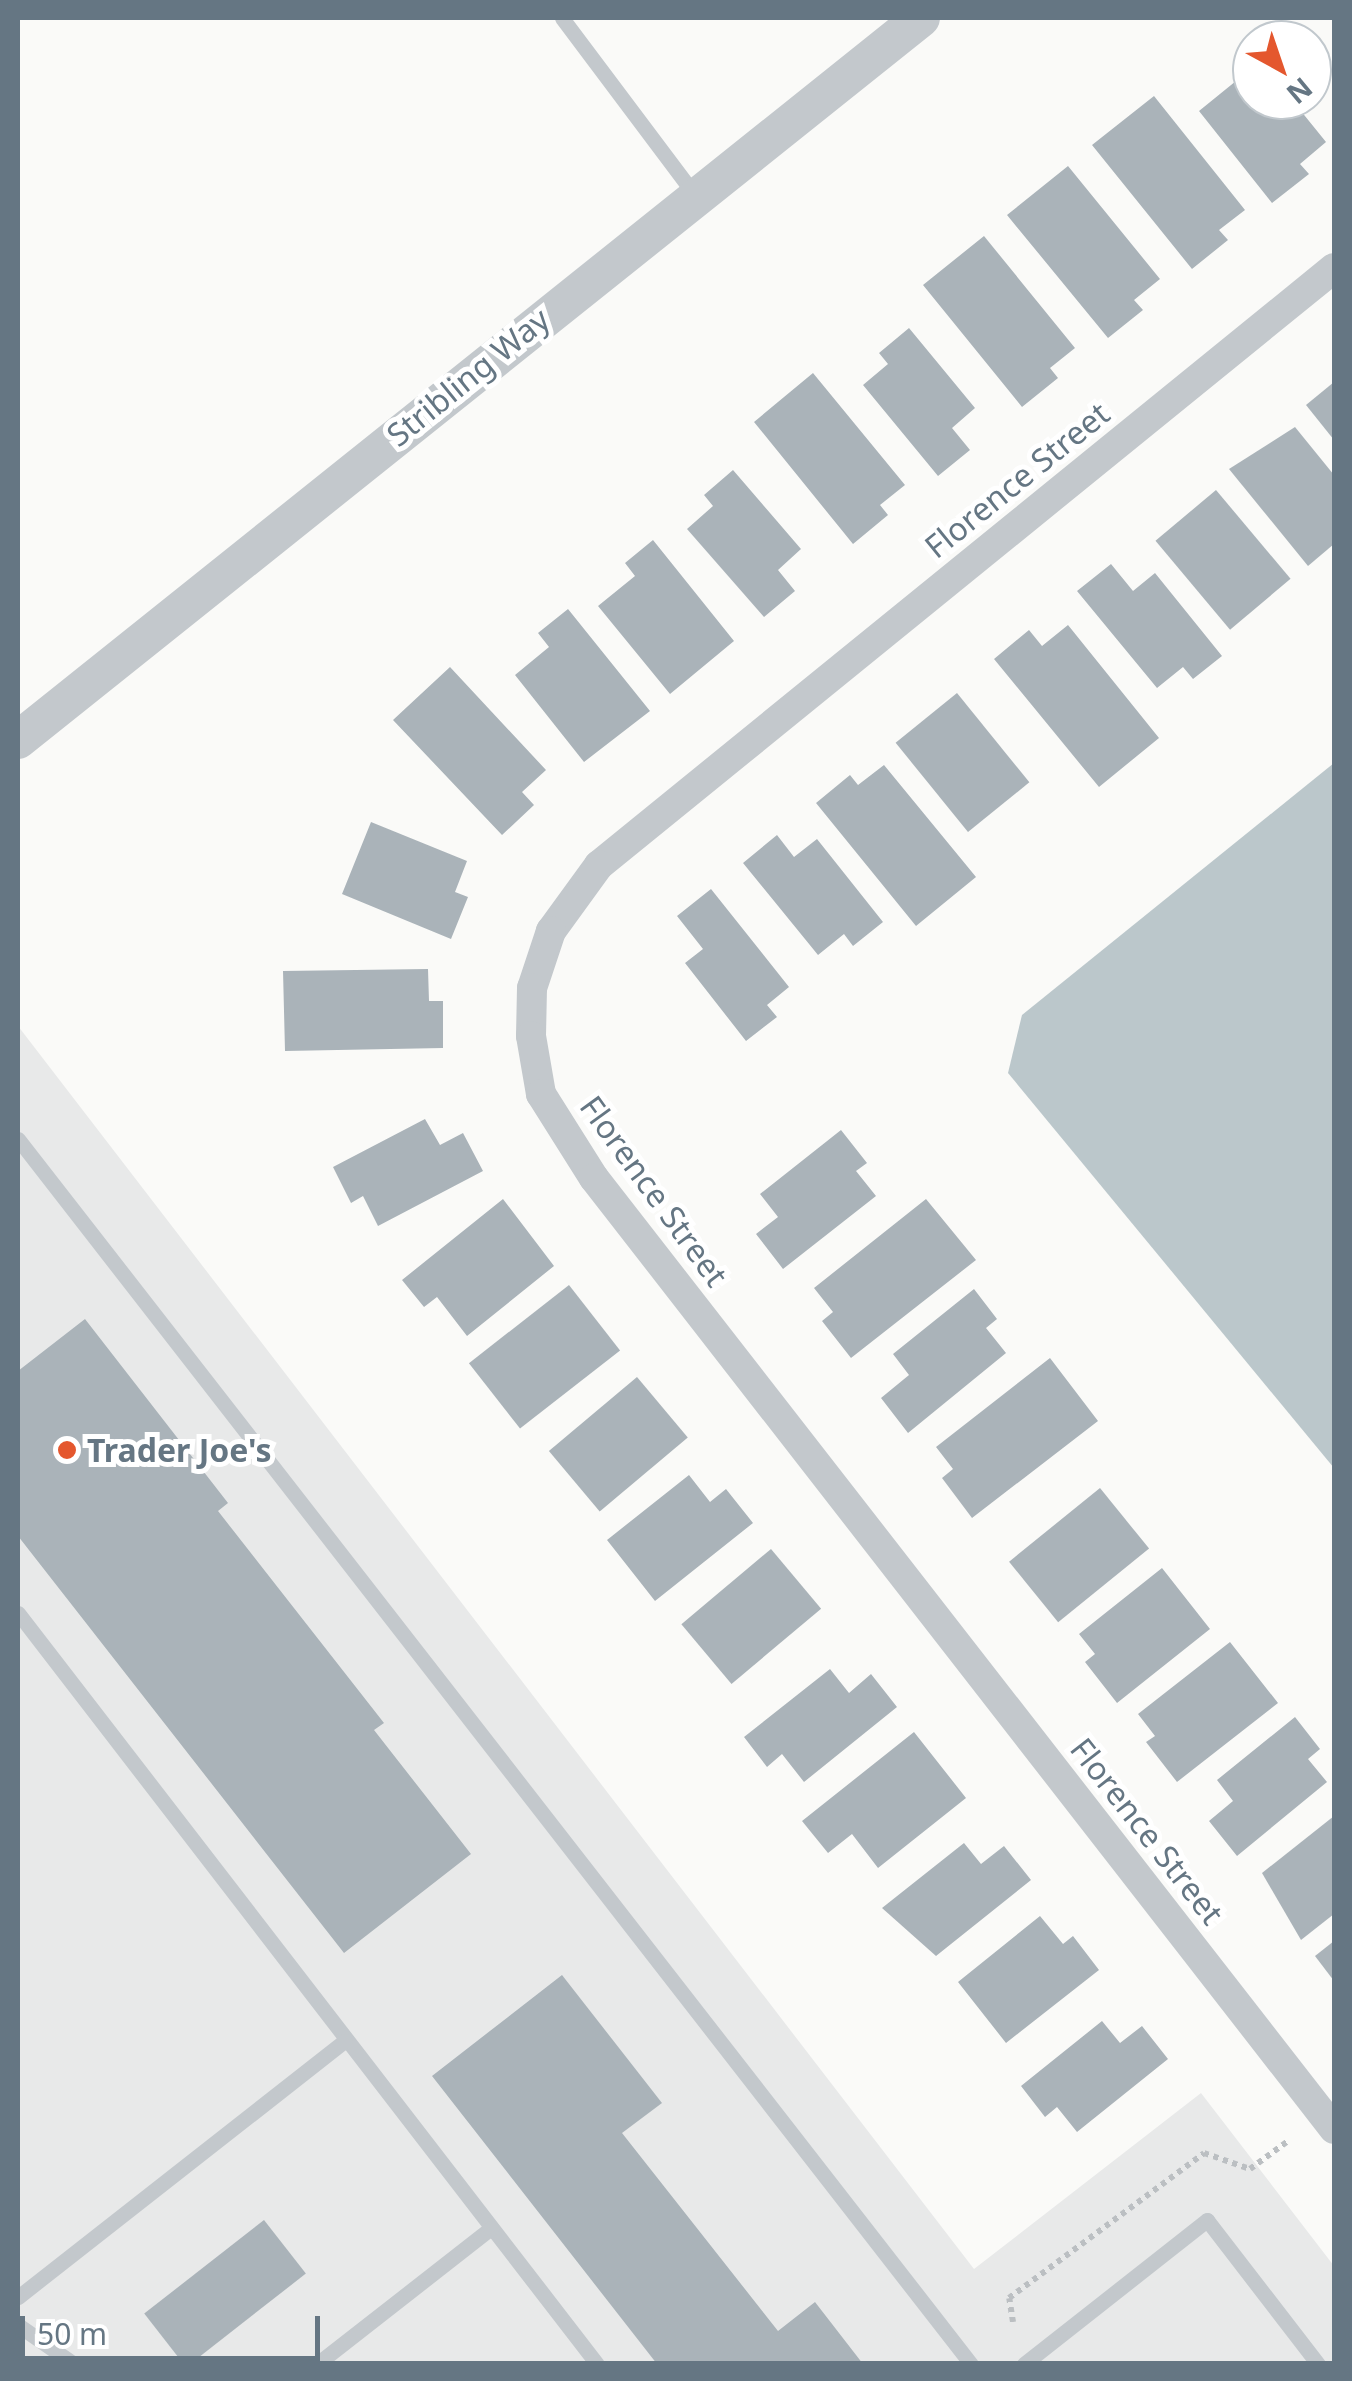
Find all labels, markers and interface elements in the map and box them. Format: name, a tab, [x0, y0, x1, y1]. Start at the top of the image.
north arrow	[1232, 20, 1332, 120]
text: N	[1279, 70, 1321, 113]
street label: Stribling Way	[379, 300, 557, 454]
street label: Florence Street	[917, 394, 1117, 566]
street label: Florence Street	[572, 1088, 736, 1294]
place label: Trader Joe's	[87, 1431, 272, 1469]
marker: Trader Joe's	[56, 1439, 78, 1461]
street label: Florence Street	[1062, 1730, 1232, 1932]
scale bar	[25, 2296, 325, 2358]
text: 50 m	[37, 2313, 107, 2354]

